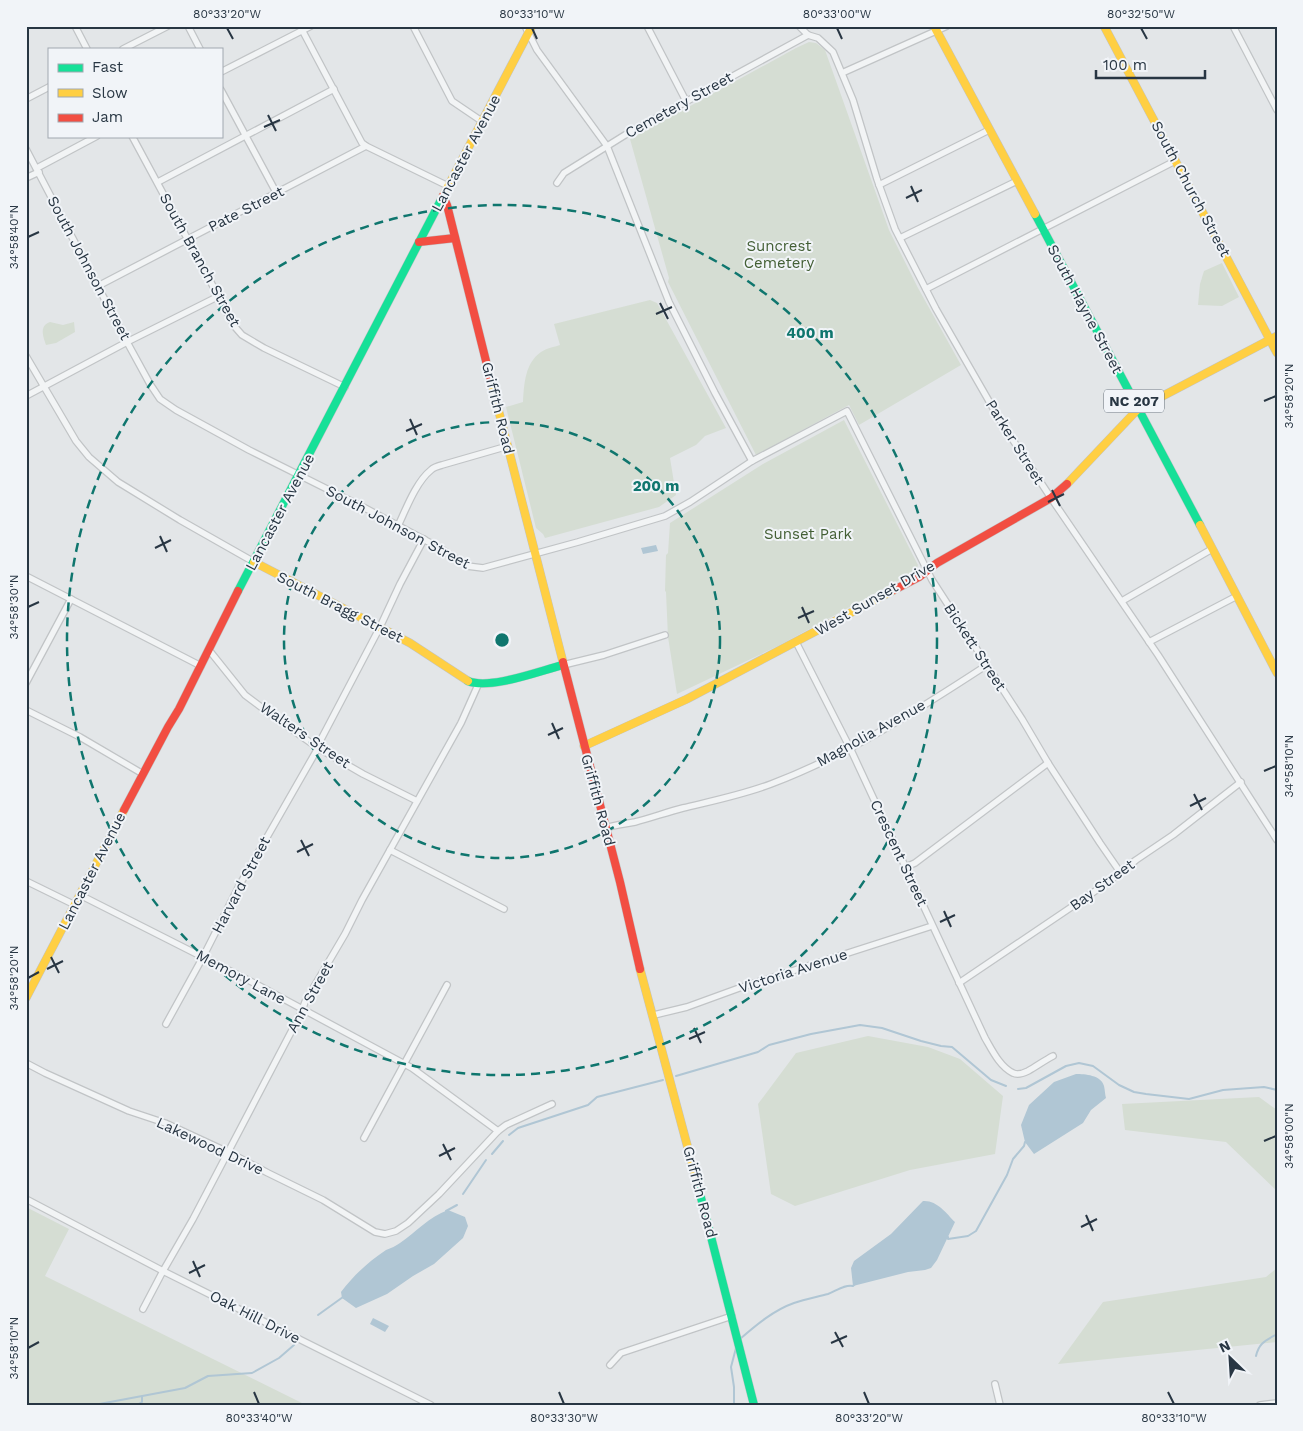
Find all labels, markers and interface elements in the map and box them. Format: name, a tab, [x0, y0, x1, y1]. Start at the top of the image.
text: 80°33'20"W	[193, 7, 261, 21]
text: 80°33'10"W	[499, 7, 565, 21]
text: 80°33'00"W	[803, 7, 872, 21]
text: 80°32'50"W	[1107, 7, 1175, 21]
legend	[48, 48, 222, 138]
scale bar	[1096, 48, 1204, 80]
text: 100 m	[1103, 56, 1147, 74]
text: Fast	[92, 58, 124, 76]
street label: Cemetery Street	[622, 68, 737, 142]
text: Slow	[92, 84, 128, 102]
street label: Lancaster Avenue	[428, 91, 504, 215]
text: Jam	[92, 108, 123, 126]
street label: South Church Street	[1148, 118, 1235, 261]
street label: Pate Street	[205, 182, 287, 236]
street label: South Branch Street	[156, 190, 245, 331]
street label: South Johnson Street	[43, 193, 135, 344]
text: 34°58'40"N	[7, 205, 21, 269]
park label: Suncrest Cemetery	[744, 237, 814, 272]
street label: South Hayne Street	[1043, 241, 1127, 377]
text: 400 m	[786, 324, 834, 342]
street label: Griffith Road	[478, 360, 518, 456]
text: 34°58'20"N	[1282, 363, 1296, 429]
road number: NC 207	[1104, 390, 1164, 412]
street label: Parker Street	[982, 396, 1049, 488]
street label: Lancaster Avenue	[242, 450, 318, 574]
text: 200 m	[633, 477, 679, 495]
street label: South Johnson Street	[323, 481, 474, 573]
park label: Sunset Park	[764, 525, 853, 543]
street label: West Sunset Drive	[812, 556, 938, 640]
street label: South Bragg Street	[274, 567, 407, 647]
text: 34°58'30"N	[7, 574, 21, 640]
street label: Bickett Street	[940, 600, 1010, 695]
centre of rings	[493, 631, 511, 649]
street label: Magnolia Avenue	[813, 696, 929, 770]
street label: Walters Street	[256, 698, 354, 772]
text: 34°58'10"N	[1282, 735, 1296, 797]
street label: Griffith Road	[577, 752, 619, 848]
street label: Crescent Street	[866, 797, 932, 910]
street label: Lancaster Avenue	[55, 809, 129, 933]
street label: Harvard Street	[208, 833, 274, 937]
street label: Bay Street	[1066, 855, 1138, 914]
text: 34°58'20"N	[7, 945, 21, 1011]
street label: Victoria Avenue	[736, 945, 850, 997]
street label: Memory Lane	[193, 946, 289, 1008]
street label: Ann Street	[283, 958, 337, 1036]
text: 34°58'00"N	[1282, 1103, 1296, 1169]
street label: Lakewood Drive	[153, 1113, 267, 1179]
street label: Griffith Road	[679, 1144, 721, 1240]
street label: Oak Hill Drive	[207, 1286, 303, 1348]
text: 34°58'10"N	[7, 1317, 21, 1379]
north arrow	[1206, 1334, 1256, 1384]
text: N	[1216, 1337, 1233, 1356]
text: 80°33'40"W	[225, 1411, 293, 1425]
text: 80°33'30"W	[530, 1411, 598, 1425]
text: 80°33'20"W	[835, 1411, 903, 1425]
text: 80°33'10"W	[1141, 1411, 1207, 1425]

